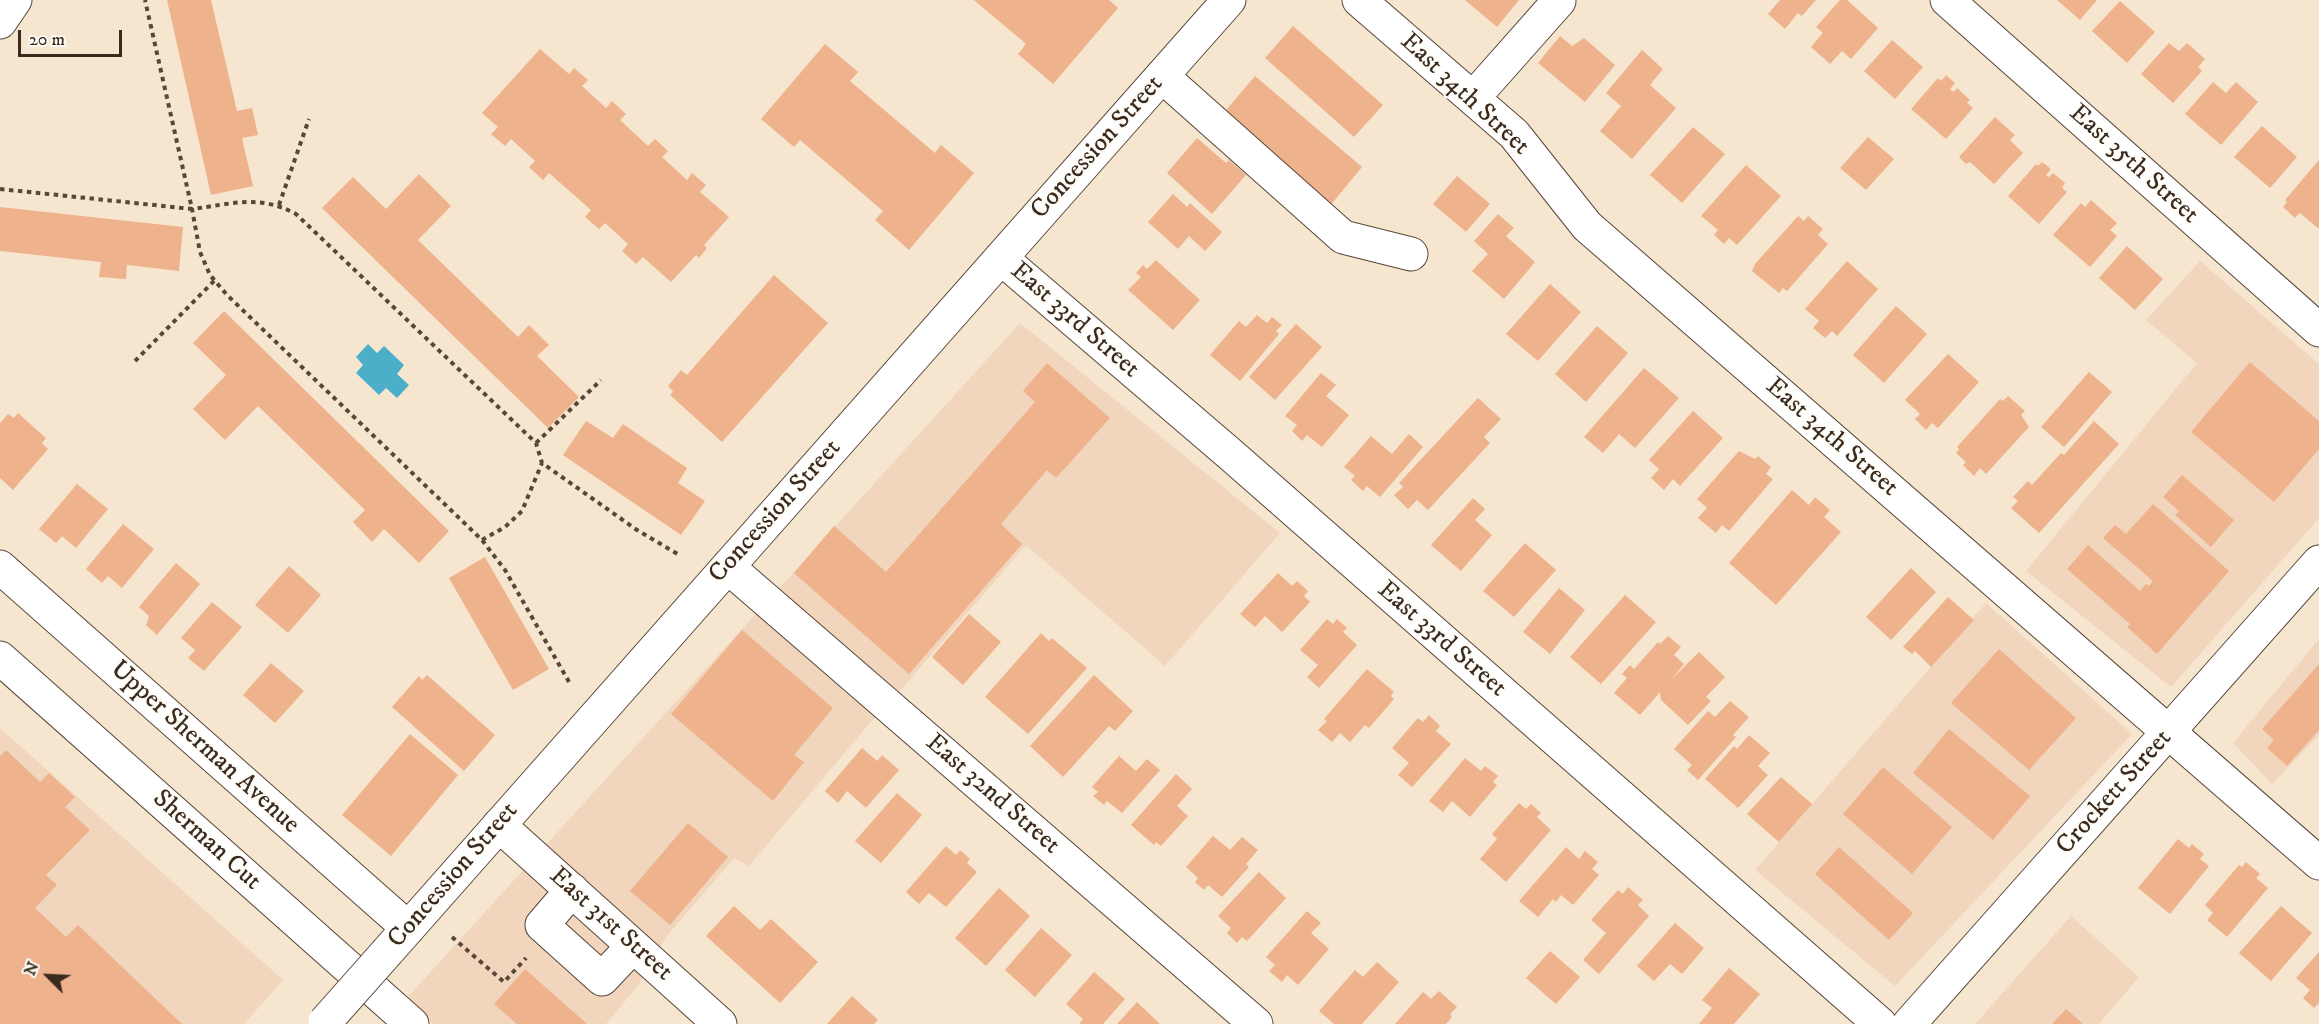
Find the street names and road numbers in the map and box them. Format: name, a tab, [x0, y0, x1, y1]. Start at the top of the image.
street label: East 34th Street	[1393, 27, 1535, 163]
street label: Concession Street	[1025, 70, 1171, 226]
street label: East 35th Street	[2062, 99, 2204, 231]
street label: East 33rd Street	[1003, 256, 1145, 386]
street label: East 34th Street	[1758, 372, 1904, 504]
street label: Concession Street	[703, 434, 849, 590]
street label: East 33rd Street	[1370, 575, 1512, 705]
street label: Upper Sherman Avenue	[103, 655, 305, 841]
street label: Crockett Street	[2051, 724, 2179, 862]
street label: East 32nd Street	[918, 728, 1066, 862]
street label: Sherman Cut	[145, 784, 267, 898]
street label: Concession Street	[382, 797, 526, 955]
street label: East 31st Street	[542, 861, 678, 989]

